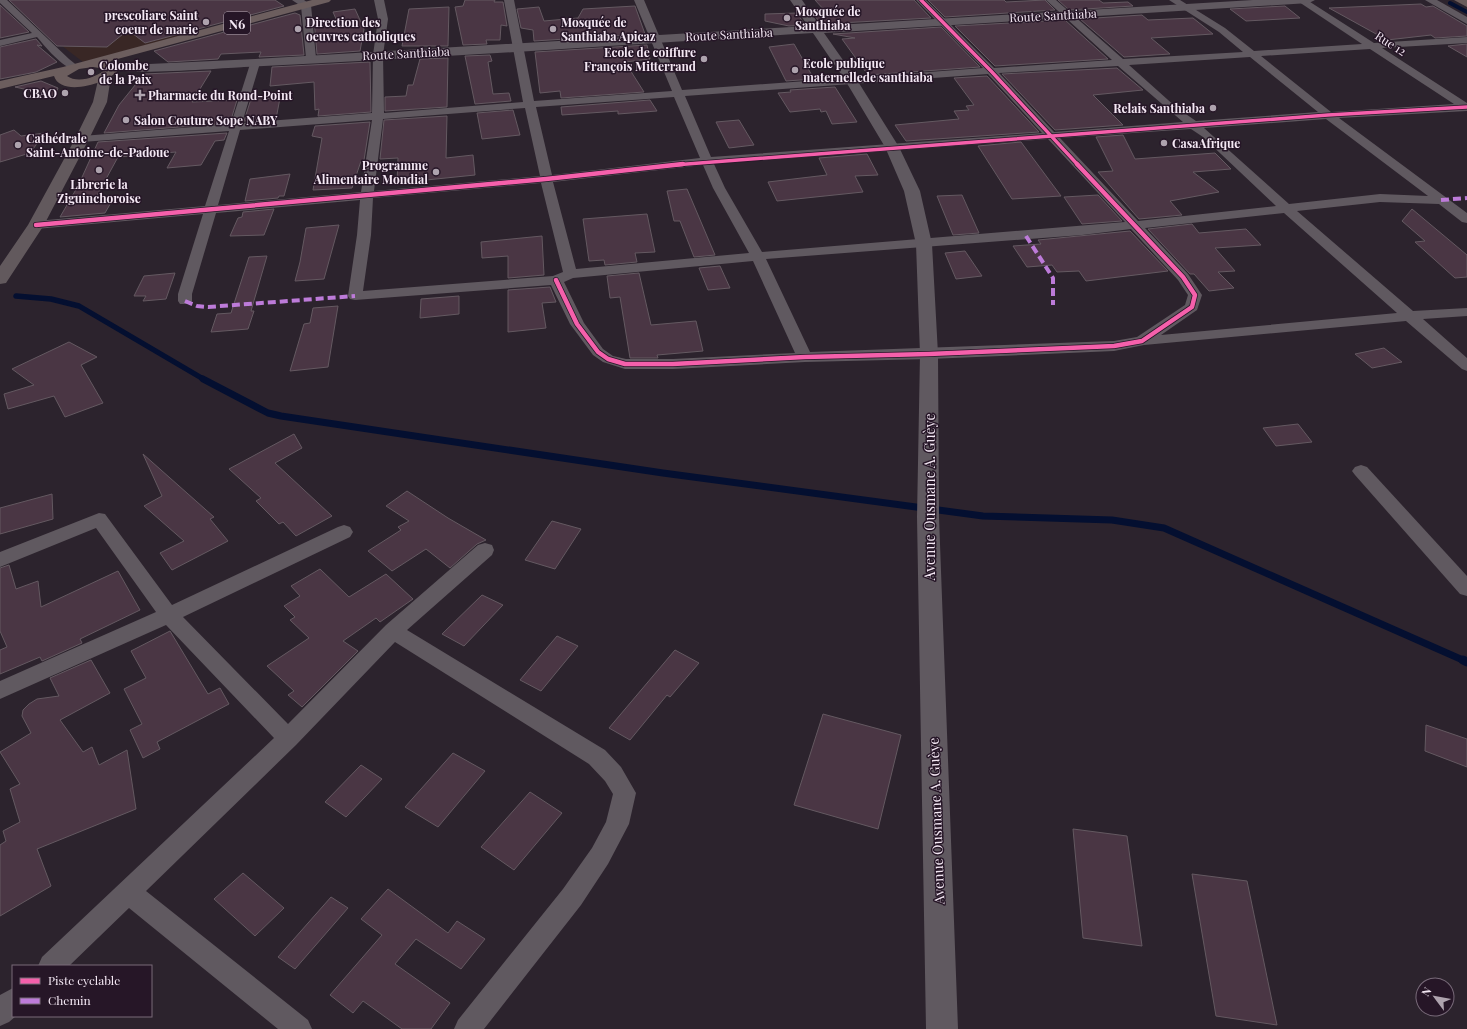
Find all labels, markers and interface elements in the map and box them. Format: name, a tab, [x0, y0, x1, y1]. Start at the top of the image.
place label: Mosquée de Santhiaba	[795, 3, 861, 33]
street label: Route Santhiaba	[1009, 5, 1097, 25]
place label: prescoliare Saint coeur de marie	[105, 7, 199, 37]
road number: N6	[224, 12, 250, 34]
marker: Mosquée de Santhiaba	[782, 13, 792, 23]
place label: Direction des oeuvres catholiques	[306, 14, 416, 44]
place label: Mosquée de Santhiaba Apicaz	[561, 14, 656, 44]
marker: prescoliare Saint coeur de marie	[201, 17, 211, 27]
marker: Direction des oeuvres catholiques	[293, 24, 303, 34]
marker: Mosquée de Santhiaba Apicaz	[548, 24, 558, 34]
street label: Route Santhiaba	[685, 24, 773, 44]
street label: Rue 12	[1372, 27, 1410, 59]
street label: Route Santhiaba	[362, 43, 450, 63]
place label: Ecole de coiffure François Mitterrand	[584, 44, 696, 74]
marker: Ecole de coiffure François Mitterrand	[699, 54, 709, 64]
place label: Ecole publique maternellede santhiaba	[803, 55, 933, 85]
place label: Colombe de la Paix	[99, 57, 152, 87]
marker: Ecole publique maternellede santhiaba	[790, 65, 800, 75]
marker: Colombe de la Paix	[86, 67, 96, 77]
place label: CBAO	[23, 85, 57, 101]
place label: Pharmacie du Rond-Point	[148, 87, 293, 103]
marker: CBAO	[60, 88, 70, 98]
marker: Pharmacie du Rond-Point	[135, 90, 145, 100]
place label: Relais Santhiaba	[1113, 100, 1206, 116]
marker: Relais Santhiaba	[1208, 103, 1218, 113]
place label: Salon Couture Sope NABY	[134, 112, 278, 128]
marker: Salon Couture Sope NABY	[121, 115, 131, 125]
place label: Cathédrale Saint-Antoine-de-Padoue	[26, 130, 169, 160]
place label: CasaAfrique	[1172, 135, 1240, 151]
marker: CasaAfrique	[1159, 138, 1169, 148]
marker: Cathédrale Saint-Antoine-de-Padoue	[13, 140, 23, 150]
place label: Programme Alimentaire Mondial	[313, 157, 428, 187]
marker: Librerie la Ziguinchoroise	[94, 165, 104, 175]
marker: Programme Alimentaire Mondial	[431, 167, 441, 177]
place label: Librerie la Ziguinchoroise	[57, 176, 141, 206]
street label: Avenue Ousmane A. Guèye	[920, 413, 939, 582]
street label: Avenue Ousmane A. Guèye	[924, 737, 948, 906]
legend	[12, 965, 152, 1017]
text: Piste cyclable	[48, 972, 120, 988]
north arrow	[1415, 977, 1455, 1017]
text: N	[1418, 984, 1435, 999]
text: Chemin	[48, 992, 91, 1008]

